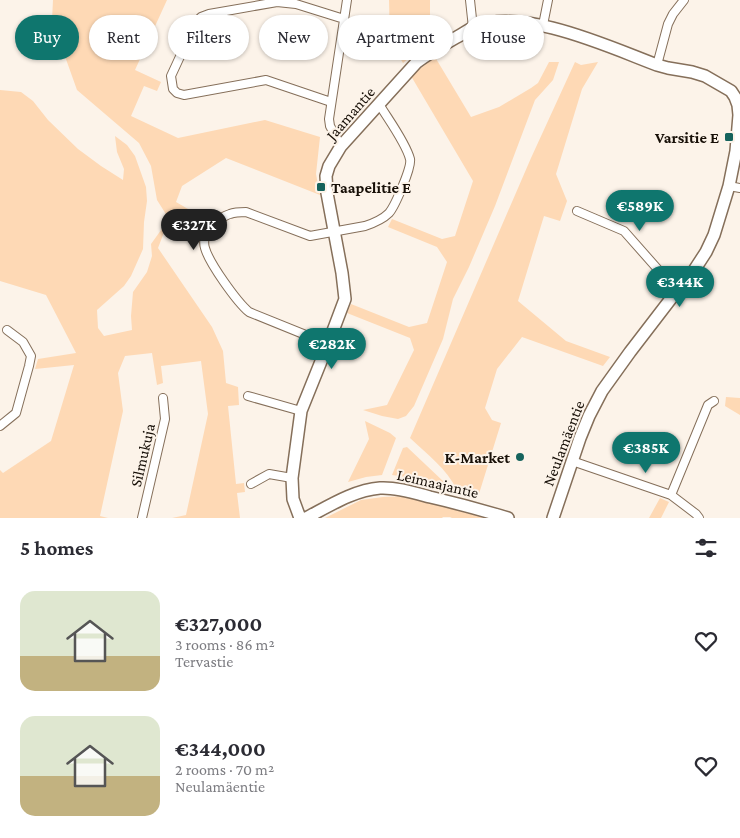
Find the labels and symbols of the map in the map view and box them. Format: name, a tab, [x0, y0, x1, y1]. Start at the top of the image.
street label: Jaamantie	[321, 83, 379, 146]
place label: Varsitie E	[654, 129, 719, 146]
marker: Varsitie E	[723, 131, 735, 143]
place label: Taapelitie E	[331, 179, 411, 196]
marker: Taapelitie E	[315, 181, 327, 193]
pin: €589K	[605, 190, 675, 232]
pin: €327K	[159, 208, 229, 251]
pin: €344K	[645, 266, 715, 308]
pin: €282K	[297, 328, 367, 370]
street label: Neulamäentie	[539, 398, 588, 488]
street label: Silmukuja	[127, 421, 159, 489]
pin: €385K	[611, 432, 681, 474]
place label: K-Market	[444, 449, 510, 466]
marker: K-Market	[514, 451, 526, 463]
street label: Leimaajantie	[395, 466, 480, 502]

